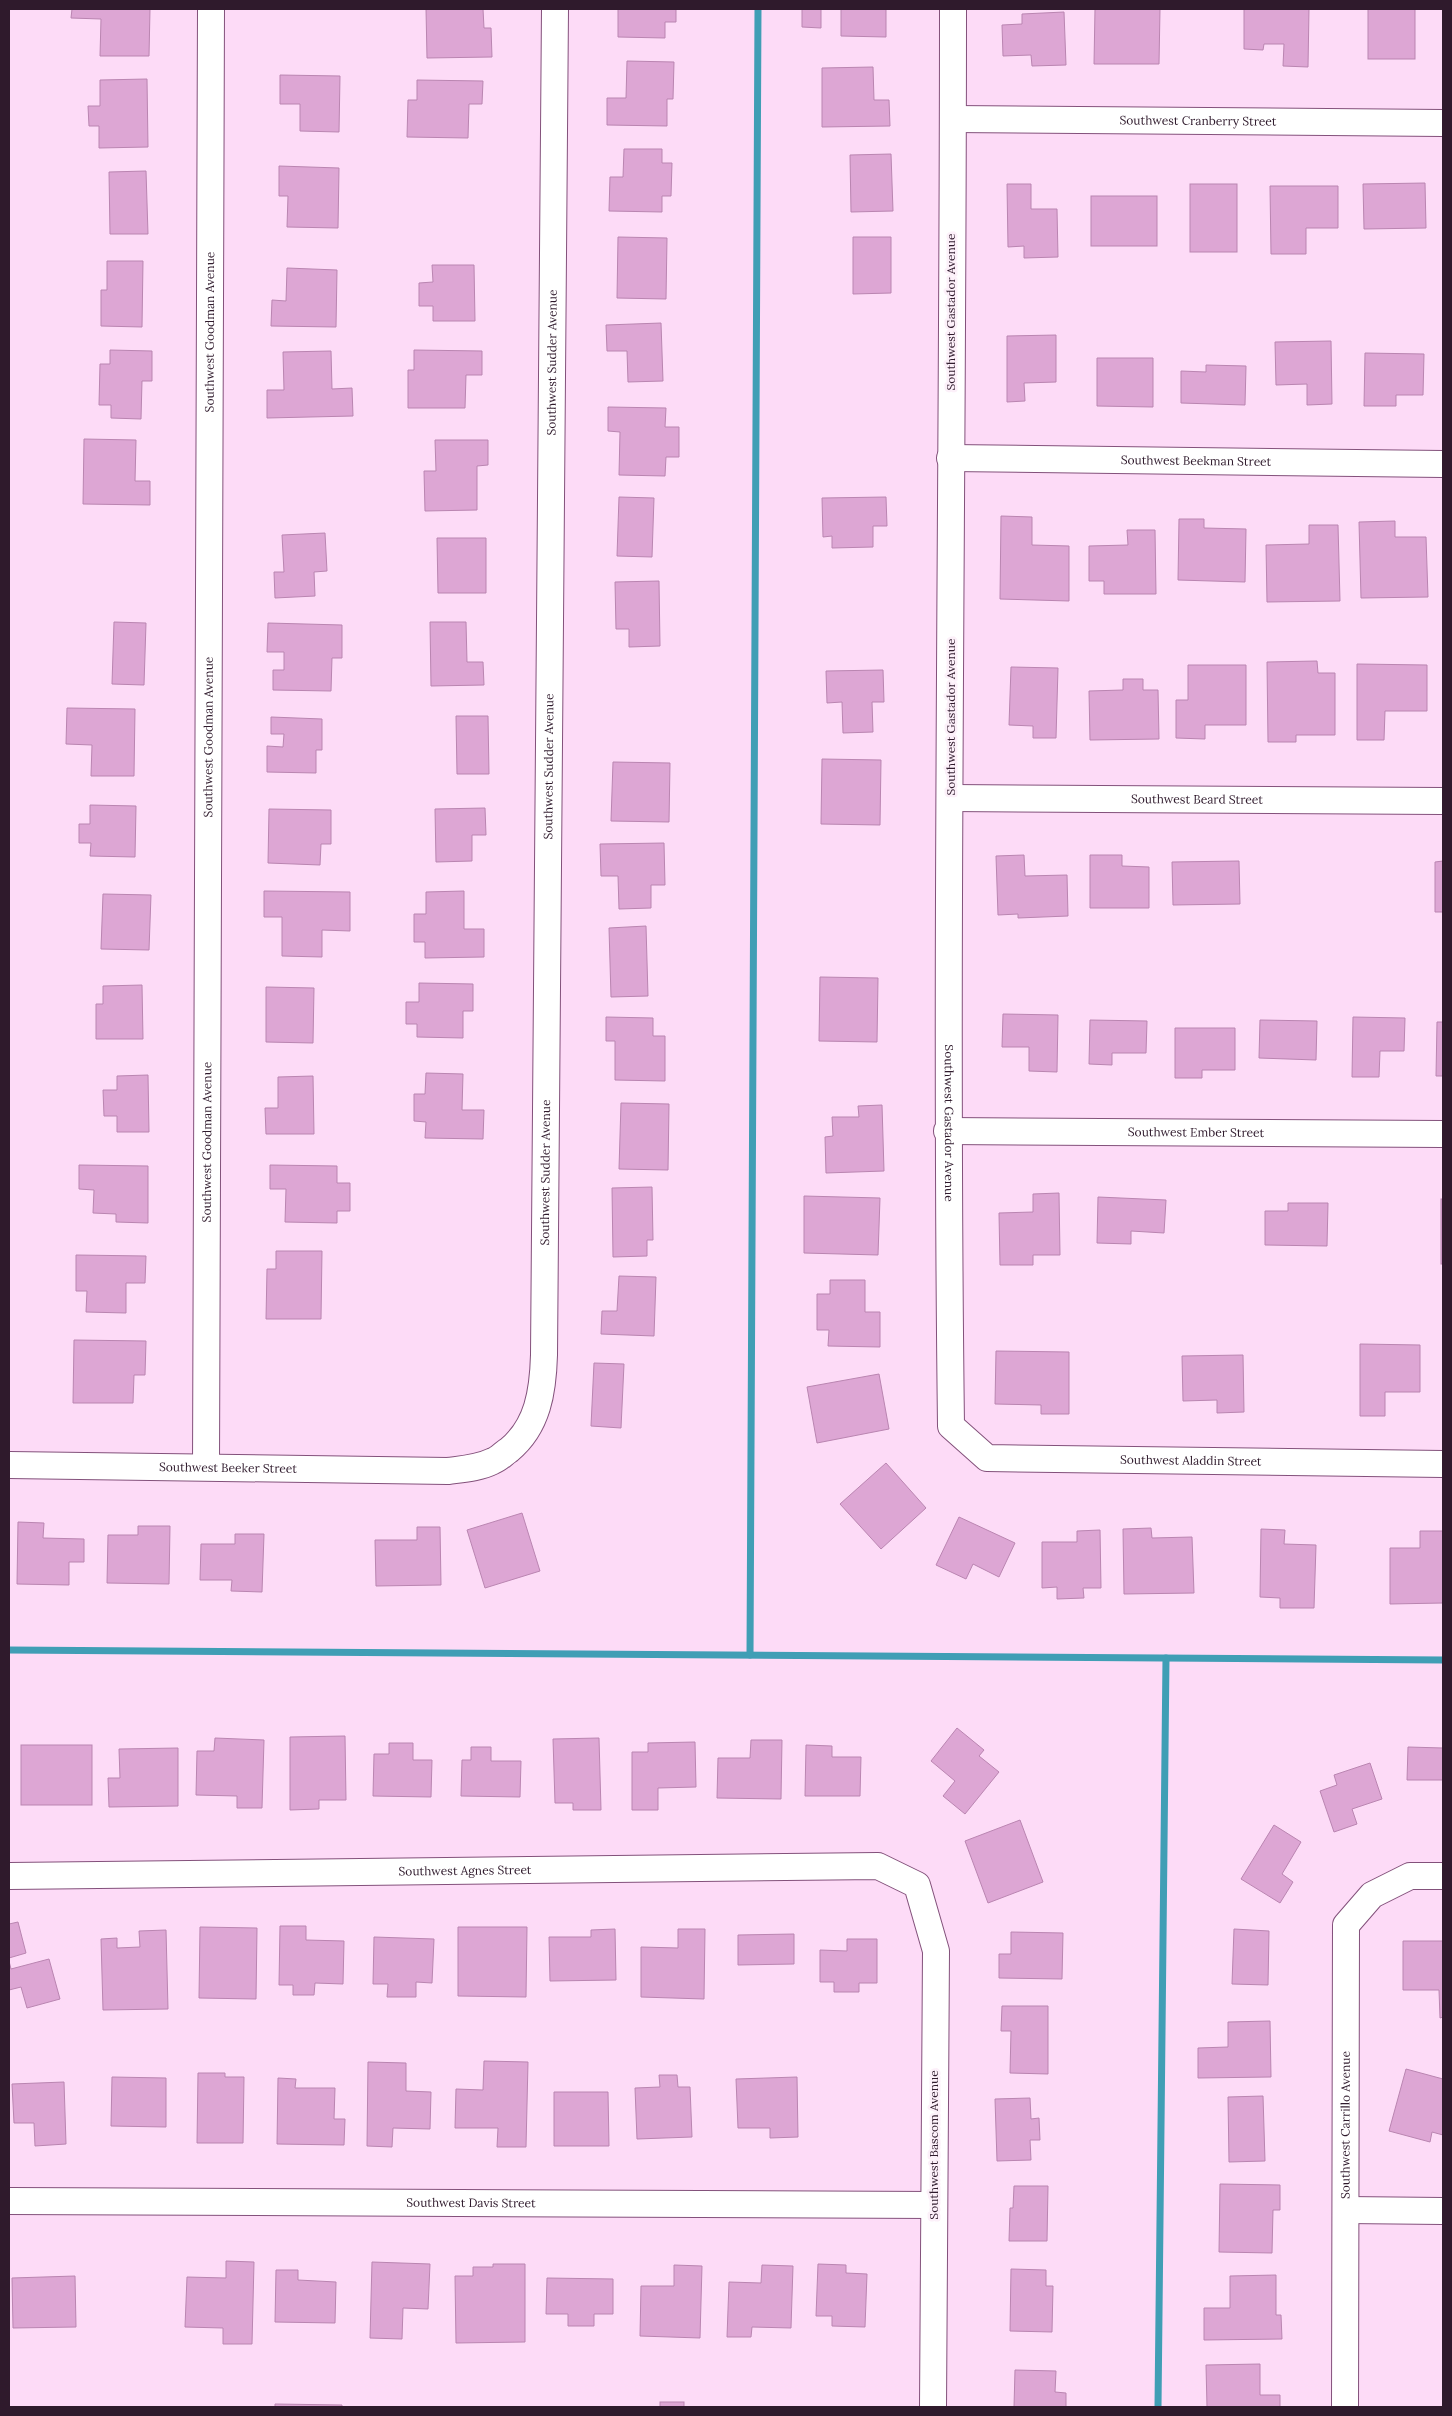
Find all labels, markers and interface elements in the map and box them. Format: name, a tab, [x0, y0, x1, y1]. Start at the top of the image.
street label: Southwest Cranberry Street	[1119, 112, 1277, 129]
street label: Southwest Gastador Avenue	[943, 233, 958, 391]
street label: Southwest Goodman Avenue	[202, 251, 217, 412]
street label: Southwest Sudder Avenue	[544, 289, 560, 436]
street label: Southwest Beekman Street	[1121, 452, 1272, 469]
street label: Southwest Gastador Avenue	[943, 638, 958, 796]
street label: Southwest Goodman Avenue	[200, 656, 216, 817]
street label: Southwest Sudder Avenue	[540, 693, 556, 840]
street label: Southwest Beard Street	[1131, 791, 1263, 807]
street label: Southwest Gastador Avenue	[942, 1044, 957, 1202]
street label: Southwest Goodman Avenue	[199, 1061, 214, 1222]
street label: Southwest Sudder Avenue	[537, 1099, 553, 1246]
street label: Southwest Ember Street	[1128, 1124, 1265, 1140]
street label: Southwest Aladdin Street	[1120, 1452, 1262, 1469]
street label: Southwest Beeker Street	[159, 1459, 297, 1476]
street label: Southwest Agnes Street	[398, 1862, 532, 1879]
street label: Southwest Carrillo Avenue	[1337, 2050, 1353, 2199]
street label: Southwest Bascom Avenue	[926, 2070, 941, 2220]
street label: Southwest Davis Street	[406, 2195, 536, 2210]

